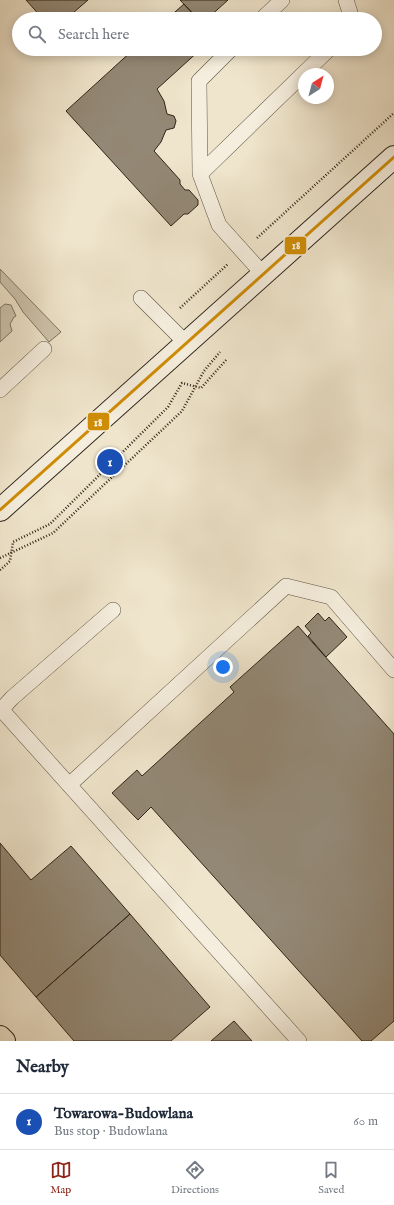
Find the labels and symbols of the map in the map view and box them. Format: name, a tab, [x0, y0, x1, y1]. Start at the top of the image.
north arrow	[298, 68, 334, 104]
line badge: 18	[284, 236, 307, 255]
text: 18	[292, 239, 300, 253]
line badge: 18	[87, 412, 110, 431]
text: 18	[94, 416, 102, 430]
pin: 1	[97, 447, 123, 477]
your location	[213, 657, 233, 677]

